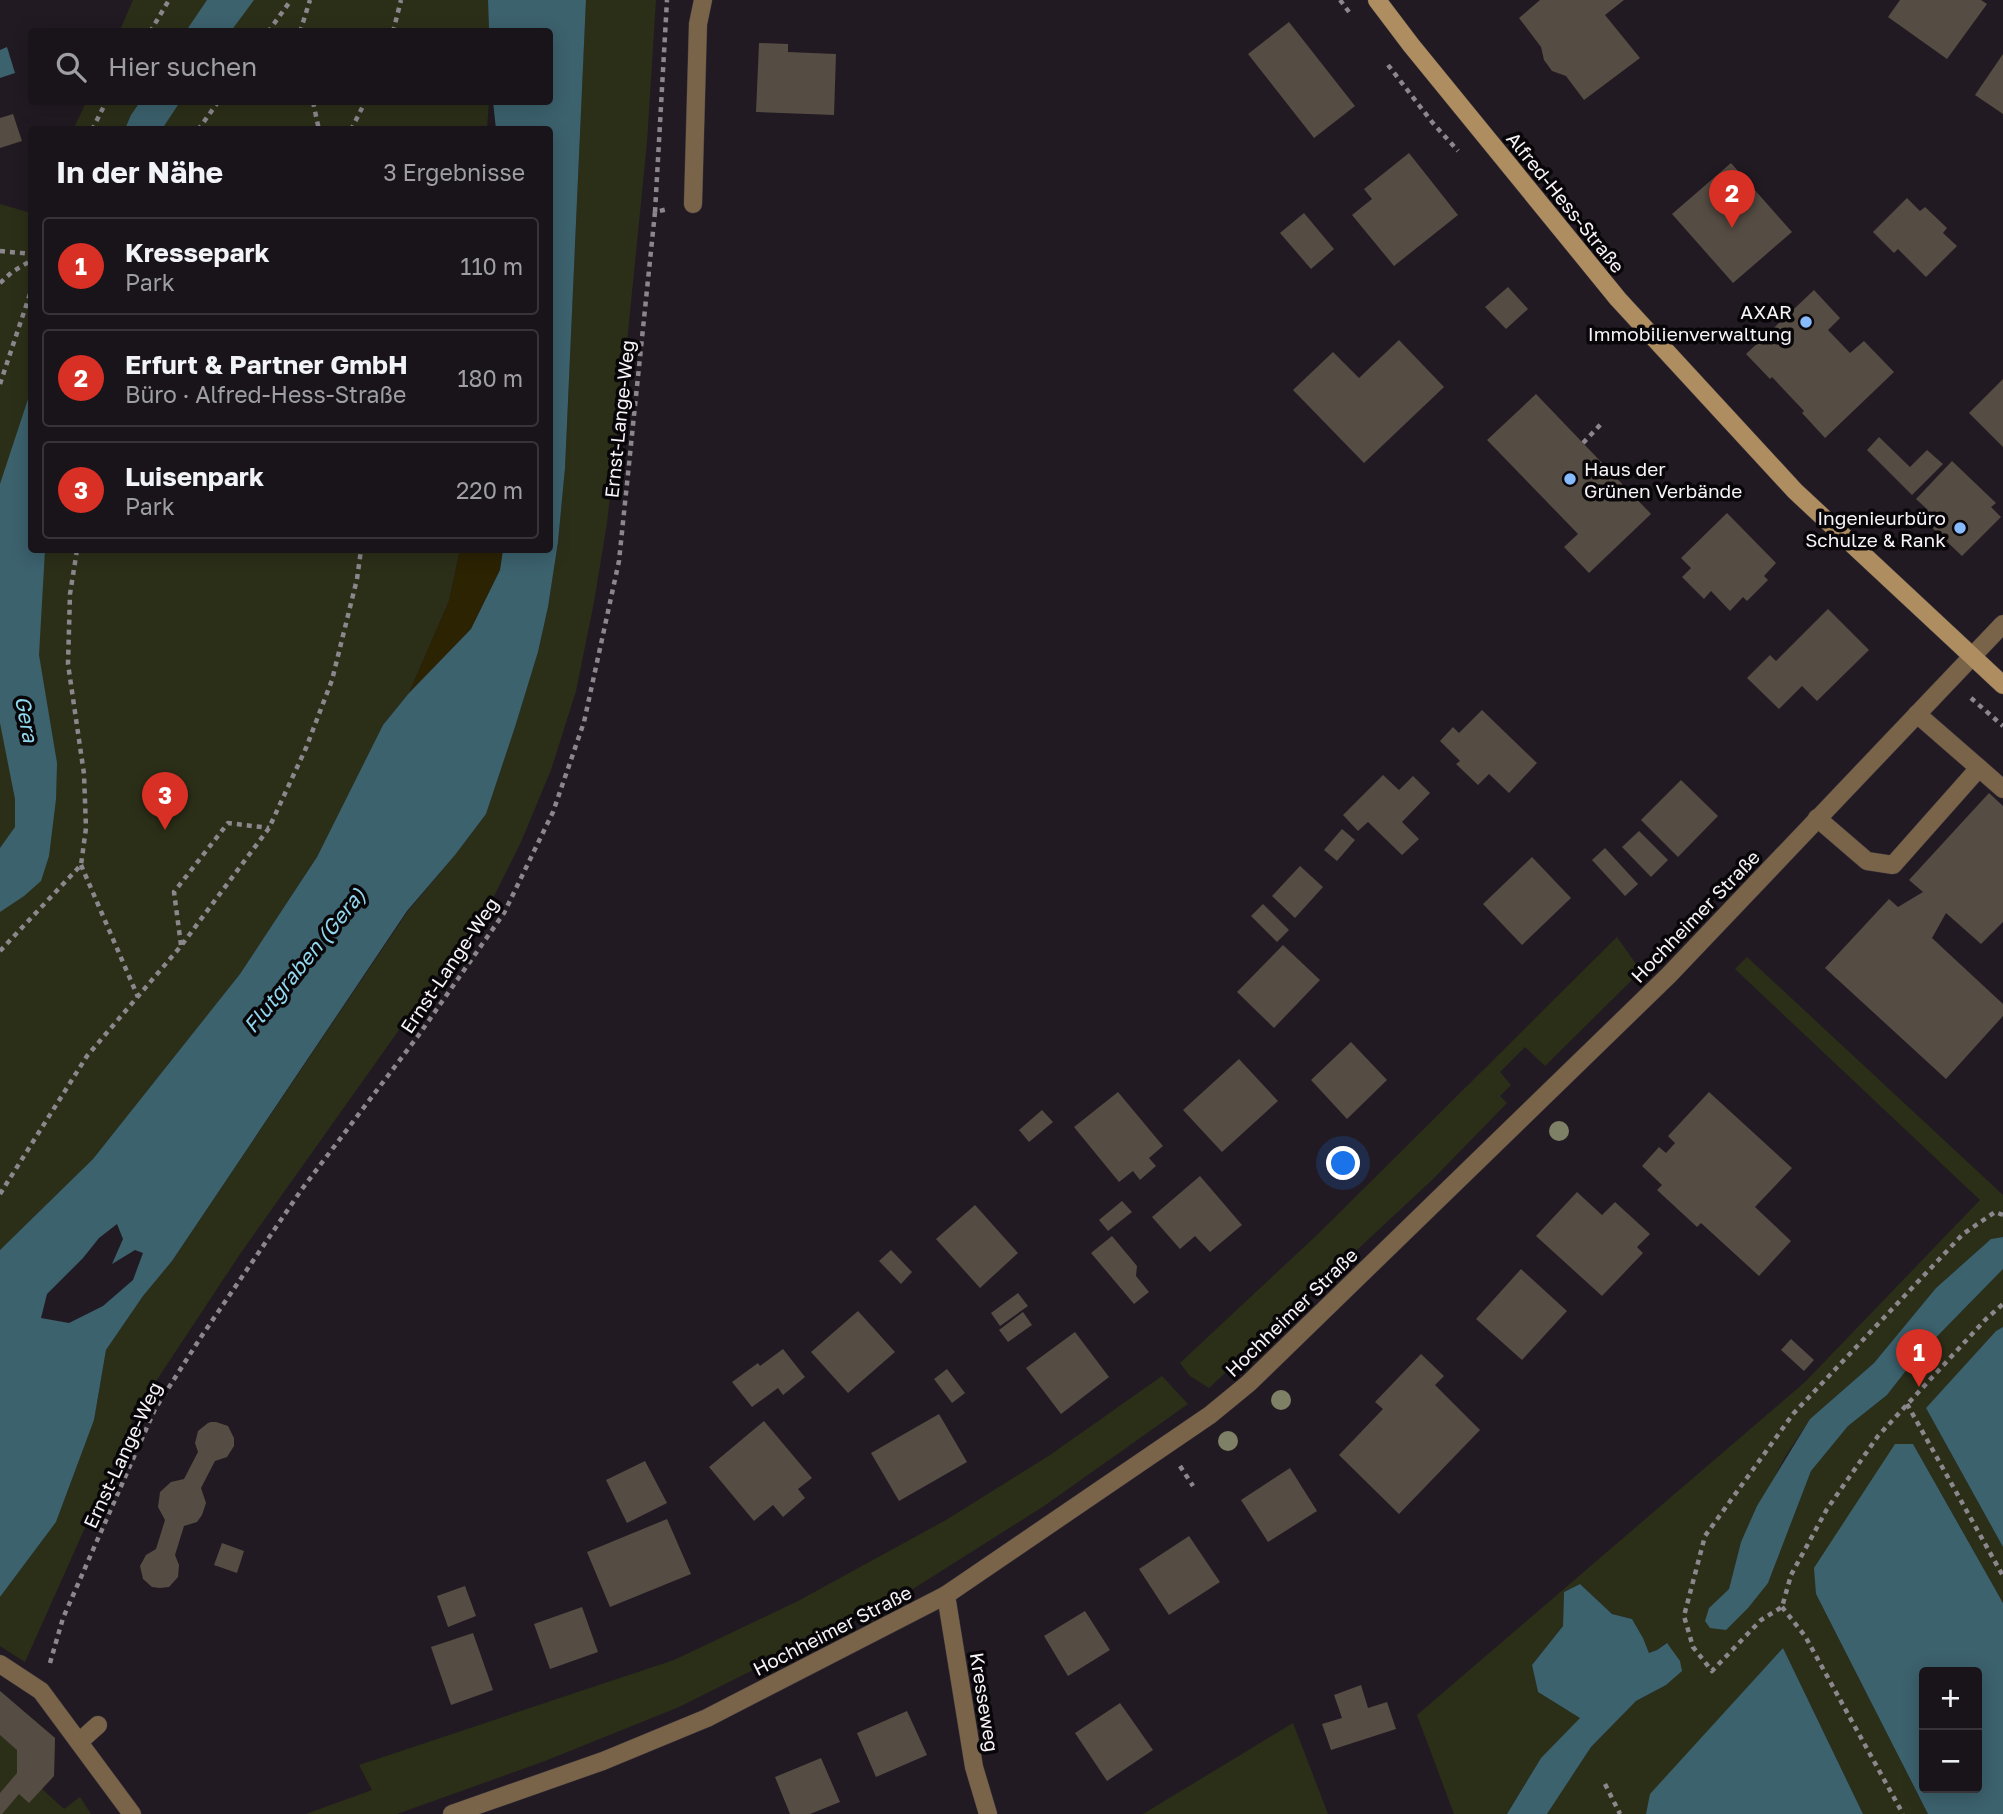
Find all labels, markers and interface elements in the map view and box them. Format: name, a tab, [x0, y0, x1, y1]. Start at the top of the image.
search box	[28, 28, 553, 105]
icon: search	[52, 48, 90, 86]
text: Hier suchen	[108, 51, 257, 82]
street label: Alfred-Hess-Straße	[1502, 127, 1630, 277]
text: In der Nähe	[56, 154, 223, 190]
text: 3 Ergebnisse	[383, 158, 525, 186]
pin: 2	[1709, 170, 1755, 228]
text: Kressepark	[125, 237, 270, 268]
text: 1	[75, 252, 87, 280]
text: 110 m	[460, 252, 523, 280]
text: Park	[125, 268, 175, 296]
place label: AXAR Immobilienverwaltung	[1588, 300, 1792, 345]
marker: AXAR Immobilienverwaltung	[1798, 314, 1814, 330]
street label: Ernst-Lange-Weg	[599, 339, 639, 499]
text: Erfurt & Partner GmbH	[125, 349, 408, 380]
text: 2	[74, 364, 88, 392]
text: 180 m	[457, 364, 523, 392]
text: Büro · Alfred-Hess-Straße	[125, 380, 406, 408]
place label: Haus der Grünen Verbände	[1584, 457, 1742, 502]
text: Luisenpark	[125, 461, 264, 492]
marker: Haus der Grünen Verbände	[1562, 471, 1578, 487]
text: 3	[74, 476, 88, 504]
text: 220 m	[456, 476, 523, 504]
text: Park	[125, 492, 175, 520]
place label: Ingenieurbüro Schulze & Rank	[1805, 506, 1946, 551]
marker: Ingenieurbüro Schulze & Rank	[1952, 520, 1968, 536]
water label: Gera	[10, 694, 44, 746]
pin: 3	[142, 772, 188, 830]
street label: Hochheimer Straße	[1626, 845, 1764, 987]
water label: Flutgraben (Gera)	[238, 882, 370, 1038]
street label: Ernst-Lange-Weg	[395, 893, 503, 1037]
your location	[1326, 1146, 1360, 1180]
street label: Hochheimer Straße	[1220, 1243, 1362, 1381]
pin: 1	[1896, 1329, 1942, 1387]
street label: Ernst-Lange-Weg	[78, 1378, 166, 1532]
street label: Hochheimer Straße	[749, 1580, 915, 1680]
street label: Kresseweg	[966, 1651, 1004, 1753]
map controls	[1919, 1667, 1982, 1793]
button: +	[1919, 1667, 1982, 1730]
button: −	[1919, 1730, 1982, 1793]

